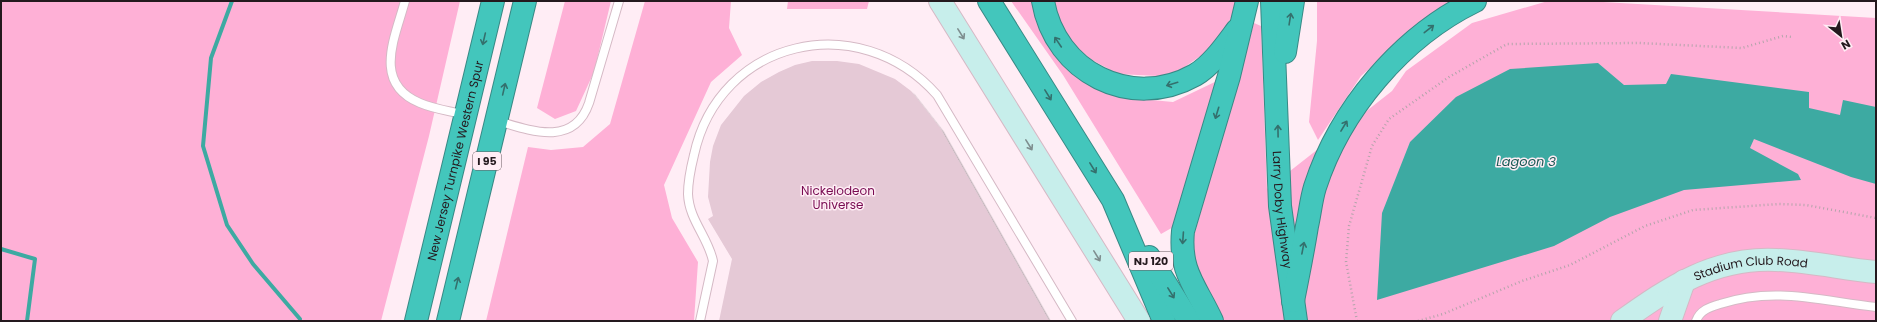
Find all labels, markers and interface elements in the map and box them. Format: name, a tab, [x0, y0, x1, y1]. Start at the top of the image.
one-way arrow	[1286, 13, 1294, 26]
north arrow	[1821, 16, 1861, 56]
one-way arrow	[1424, 25, 1435, 33]
one-way arrow	[957, 28, 965, 40]
one-way arrow	[480, 32, 487, 45]
text: N	[1838, 36, 1854, 54]
one-way arrow	[1054, 37, 1062, 48]
street label: New Jersey Turnpike Western Spur	[422, 58, 487, 262]
one-way arrow	[1166, 81, 1179, 88]
one-way arrow	[501, 82, 509, 95]
one-way arrow	[1044, 89, 1052, 100]
one-way arrow	[1213, 106, 1220, 119]
one-way arrow	[1340, 120, 1348, 132]
one-way arrow	[1274, 125, 1282, 138]
one-way arrow	[1025, 139, 1033, 150]
street label: Larry Doby Highway	[1269, 150, 1297, 270]
road number: I 95	[473, 152, 501, 170]
water label: Lagoon 3	[1496, 152, 1556, 171]
one-way arrow	[1090, 162, 1098, 174]
park label: Nickelodeon Universe	[801, 182, 875, 213]
one-way arrow	[1179, 231, 1186, 244]
one-way arrow	[1300, 242, 1308, 255]
one-way arrow	[1093, 250, 1101, 261]
street label: Stadium Club Road	[1691, 251, 1809, 284]
road number: NJ 120	[1129, 252, 1173, 270]
one-way arrow	[454, 277, 462, 290]
one-way arrow	[1167, 287, 1175, 298]

